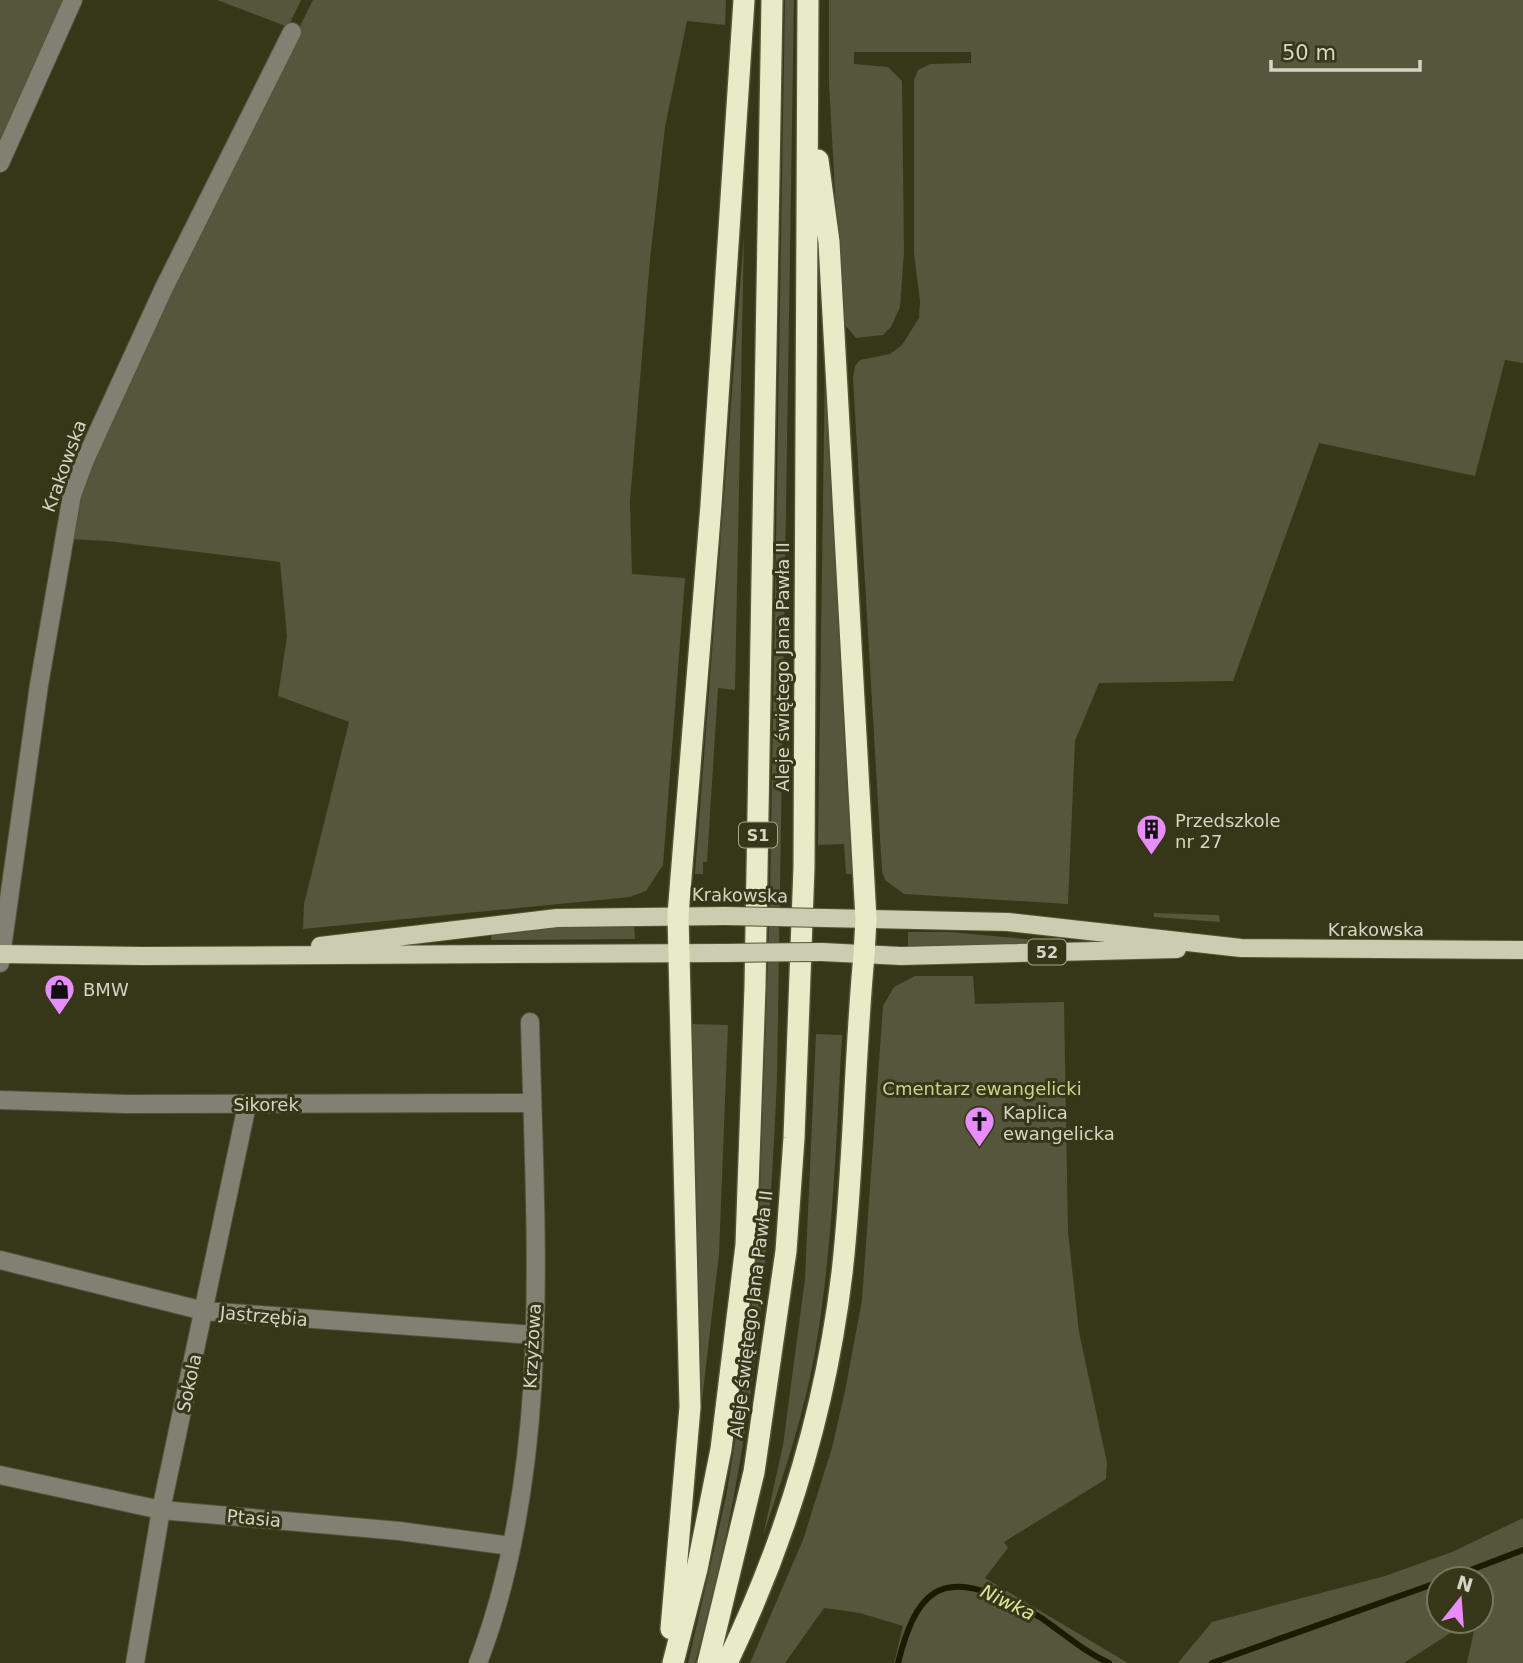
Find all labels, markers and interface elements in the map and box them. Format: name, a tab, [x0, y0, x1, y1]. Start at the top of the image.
scale bar	[1271, 28, 1420, 72]
text: 50 m	[1282, 41, 1336, 65]
street label: Krakowska	[38, 417, 90, 515]
street label: Aleje świętego Jana Pawła II	[772, 542, 793, 792]
place label: Przedszkole nr 27	[1175, 810, 1281, 852]
building icon: Przedszkole nr 27	[1135, 813, 1169, 857]
road number: S1	[739, 822, 777, 848]
street label: Krakowska	[692, 884, 788, 906]
street label: Krakowska	[1328, 919, 1424, 940]
road number: 52	[1028, 940, 1066, 964]
shop icon: BMW	[43, 972, 77, 1016]
place label: BMW	[83, 979, 129, 1000]
park label: Cmentarz ewangelicki	[882, 1078, 1082, 1099]
street label: Sikorek	[233, 1094, 299, 1115]
place label: Kaplica ewangelicka	[1003, 1102, 1115, 1144]
church icon: Kaplica ewangelicka	[963, 1105, 997, 1149]
street label: Aleje świętego Jana Pawła II	[725, 1189, 777, 1439]
street label: Jastrzębia	[218, 1302, 309, 1330]
street label: Krzyżowa	[519, 1303, 545, 1389]
street label: Sokola	[173, 1352, 205, 1414]
street label: Ptasia	[226, 1505, 282, 1531]
north arrow	[1425, 1565, 1495, 1635]
text: N	[1454, 1571, 1476, 1597]
water label: Niwka	[977, 1579, 1039, 1625]

